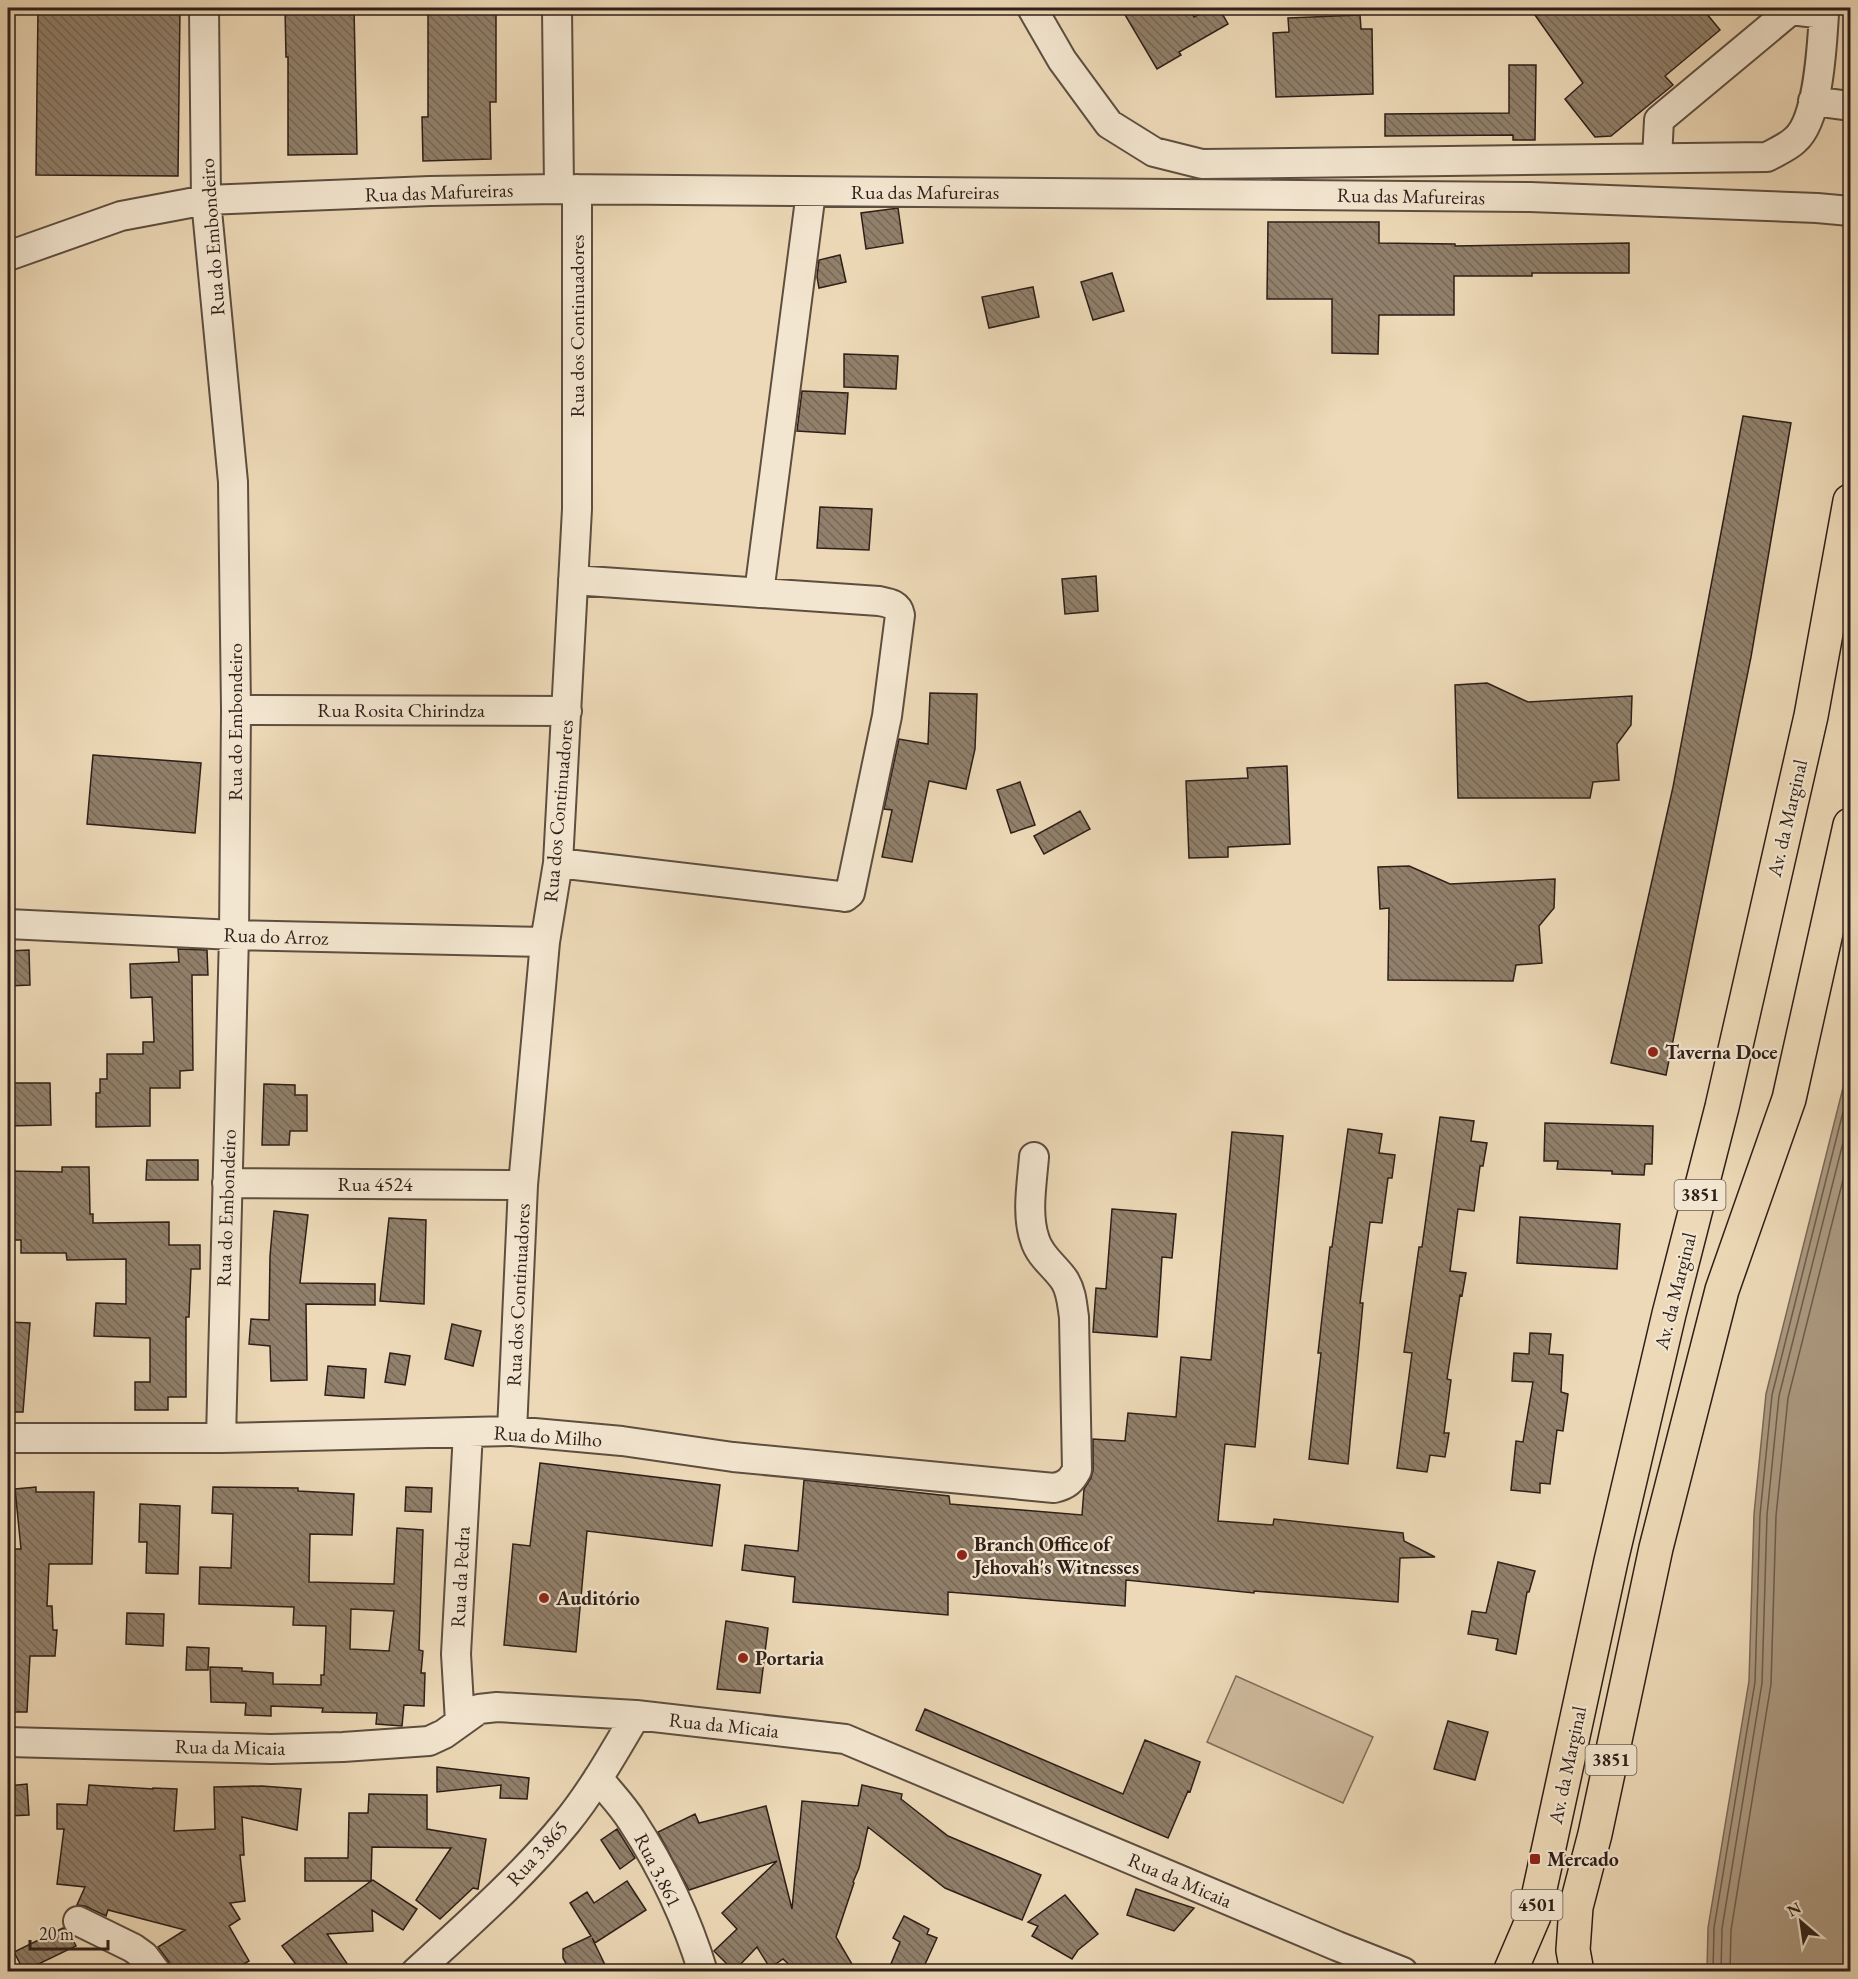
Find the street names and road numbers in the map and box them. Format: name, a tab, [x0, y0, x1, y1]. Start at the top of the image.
street label: Rua do Embondeiro	[194, 157, 230, 317]
street label: Rua das Mafureiras	[364, 176, 514, 208]
street label: Rua das Mafureiras	[851, 179, 999, 205]
street label: Rua das Mafureiras	[1337, 182, 1485, 210]
street label: Rua dos Continuadores	[564, 234, 590, 418]
street label: Rua do Embondeiro	[222, 643, 248, 801]
street label: Rua Rosita Chirindza	[317, 697, 485, 723]
street label: Rua dos Continuadores	[537, 719, 579, 903]
street label: Av. da Marginal	[1761, 757, 1813, 880]
street label: Rua do Arroz	[223, 921, 329, 951]
street label: Rua do Embondeiro	[210, 1129, 242, 1287]
street label: Rua 4524	[337, 1171, 413, 1197]
road number: 3851	[1674, 1180, 1726, 1210]
street label: Rua dos Continuadores	[500, 1203, 536, 1387]
street label: Av. da Marginal	[1648, 1230, 1702, 1353]
street label: Rua do Milho	[493, 1419, 603, 1453]
street label: Rua da Pedra	[444, 1526, 476, 1628]
street label: Av. da Marginal	[1542, 1704, 1592, 1827]
street label: Rua da Micaia	[668, 1706, 780, 1744]
street label: Rua da Micaia	[175, 1733, 285, 1761]
road number: 3851	[1586, 1745, 1636, 1775]
street label: Rua 3.865	[501, 1815, 573, 1891]
street label: Rua 3.861	[628, 1829, 688, 1911]
street label: Rua da Micaia	[1124, 1846, 1236, 1914]
road number: 4501	[1512, 1890, 1562, 1920]

